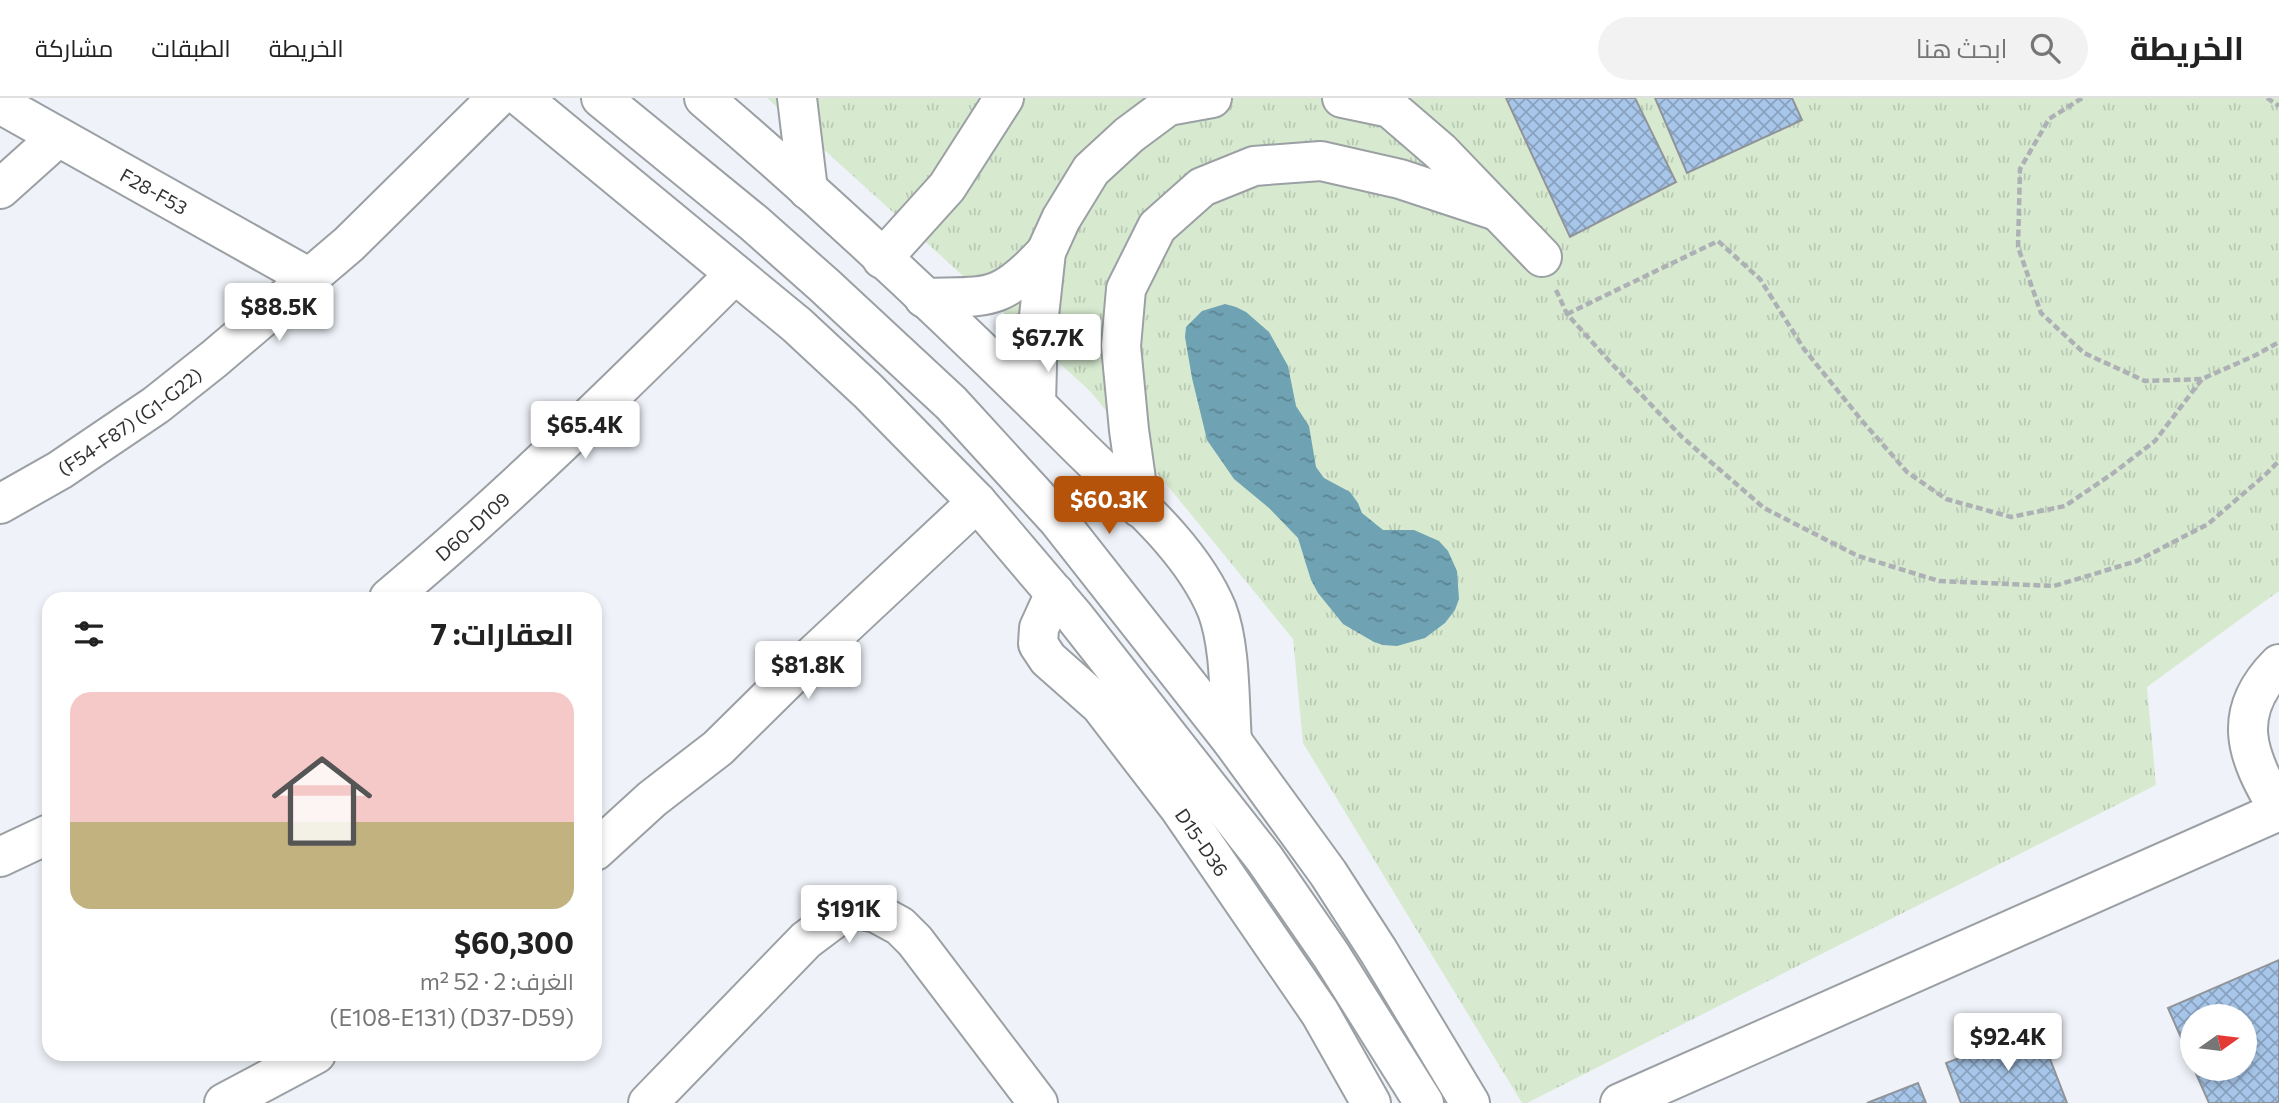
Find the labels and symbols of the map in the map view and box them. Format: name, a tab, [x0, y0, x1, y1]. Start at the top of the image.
street label: F28-F53	[117, 163, 192, 219]
pin: $88.5K	[222, 284, 336, 343]
pin: $67.7K	[991, 314, 1105, 374]
street label: (F54-F87) (G1-G22)	[53, 362, 206, 480]
pin: $65.4K	[528, 402, 642, 461]
pin: $60.3K	[1052, 476, 1166, 536]
street label: D60-D109	[430, 487, 514, 565]
pin: $81.8K	[751, 642, 865, 701]
street label: D15-D36	[1171, 803, 1234, 880]
pin: $191K	[800, 886, 898, 945]
north arrow	[2180, 1004, 2258, 1082]
pin: $92.4K	[1951, 1014, 2065, 1073]

